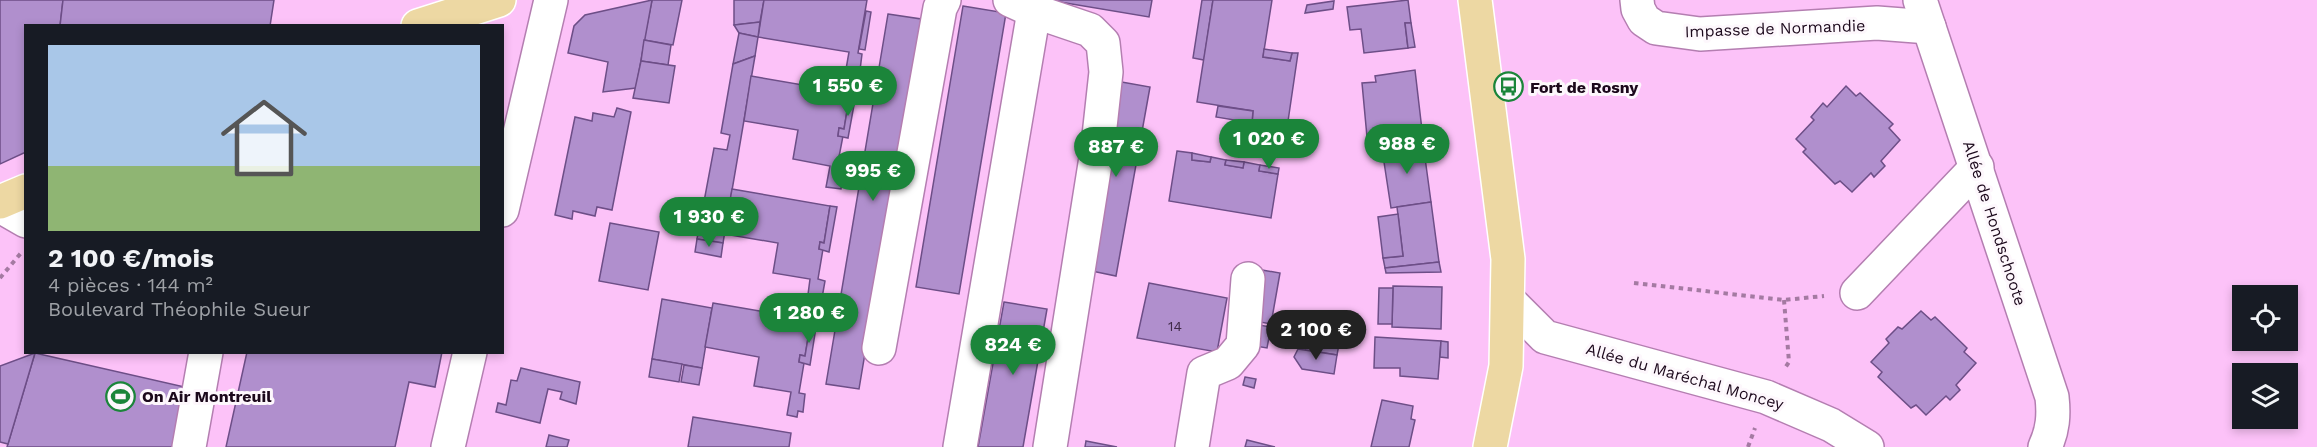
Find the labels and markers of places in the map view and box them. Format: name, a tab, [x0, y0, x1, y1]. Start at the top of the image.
pin: 1 550 €	[793, 66, 903, 117]
bus stop icon: Fort de Rosny	[1493, 71, 1525, 103]
place label: Fort de Rosny	[1530, 78, 1639, 97]
pin: 1 020 €	[1214, 119, 1324, 170]
pin: 988 €	[1365, 124, 1449, 175]
pin: 887 €	[1074, 127, 1158, 178]
pin: 995 €	[831, 151, 915, 202]
pin: 1 930 €	[654, 197, 764, 248]
pin: 1 280 €	[754, 293, 864, 344]
pin: 2 100 €	[1261, 310, 1371, 361]
pin: 824 €	[971, 325, 1055, 376]
sports icon: On Air Montreuil	[105, 380, 137, 412]
place label: On Air Montreuil	[142, 387, 272, 406]

